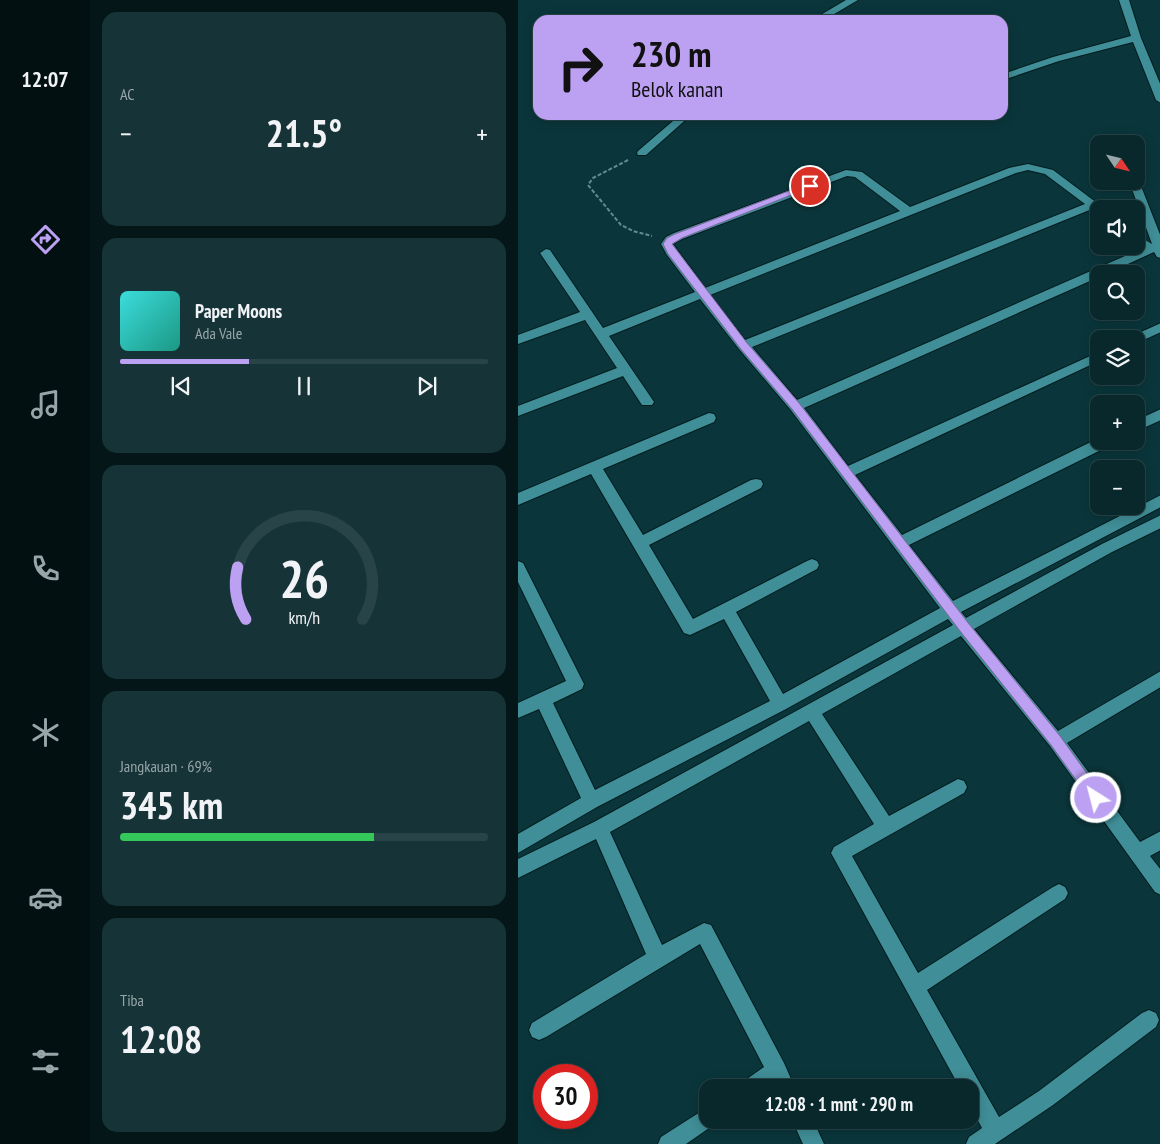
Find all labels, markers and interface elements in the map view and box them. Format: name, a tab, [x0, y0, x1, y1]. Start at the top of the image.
text: 230 m	[631, 31, 712, 77]
icon: right	[548, 35, 613, 100]
text: 12:07	[21, 65, 69, 93]
text: Belok kanan	[631, 75, 723, 103]
text: AC	[120, 84, 135, 104]
text: 21.5°	[266, 108, 342, 157]
text: −	[120, 115, 132, 152]
text: +	[476, 115, 488, 152]
north arrow	[1090, 135, 1146, 190]
map controls	[1090, 135, 1145, 515]
pin	[789, 165, 831, 207]
icon: arrive	[796, 172, 824, 200]
button: sound	[1090, 200, 1145, 255]
icon: directions	[28, 222, 63, 257]
button: search	[1090, 265, 1145, 320]
text: Paper Moons	[195, 299, 282, 323]
text: Ada Vale	[195, 323, 242, 343]
button: layers	[1090, 330, 1145, 385]
icon: previous	[167, 372, 195, 400]
icon: pause	[290, 372, 318, 400]
icon: next	[413, 372, 441, 400]
icon: music	[28, 387, 63, 422]
button: +	[1090, 395, 1145, 450]
button: −	[1090, 460, 1145, 515]
text: 26	[279, 545, 329, 612]
icon: phone	[28, 551, 63, 586]
text: km/h	[288, 606, 320, 629]
icon: climate	[28, 715, 63, 750]
text: Jangkauan · 69%	[120, 756, 212, 776]
position arrow	[1069, 771, 1121, 823]
text: 345 km	[120, 780, 223, 829]
icon: car	[28, 880, 63, 915]
text: Tiba	[120, 990, 144, 1010]
text: 12:08	[120, 1014, 202, 1063]
icon: filters	[28, 1044, 63, 1079]
speed limit sign: 30	[533, 1064, 598, 1129]
text: 12:08 · 1 mnt · 290 m	[765, 1092, 913, 1116]

